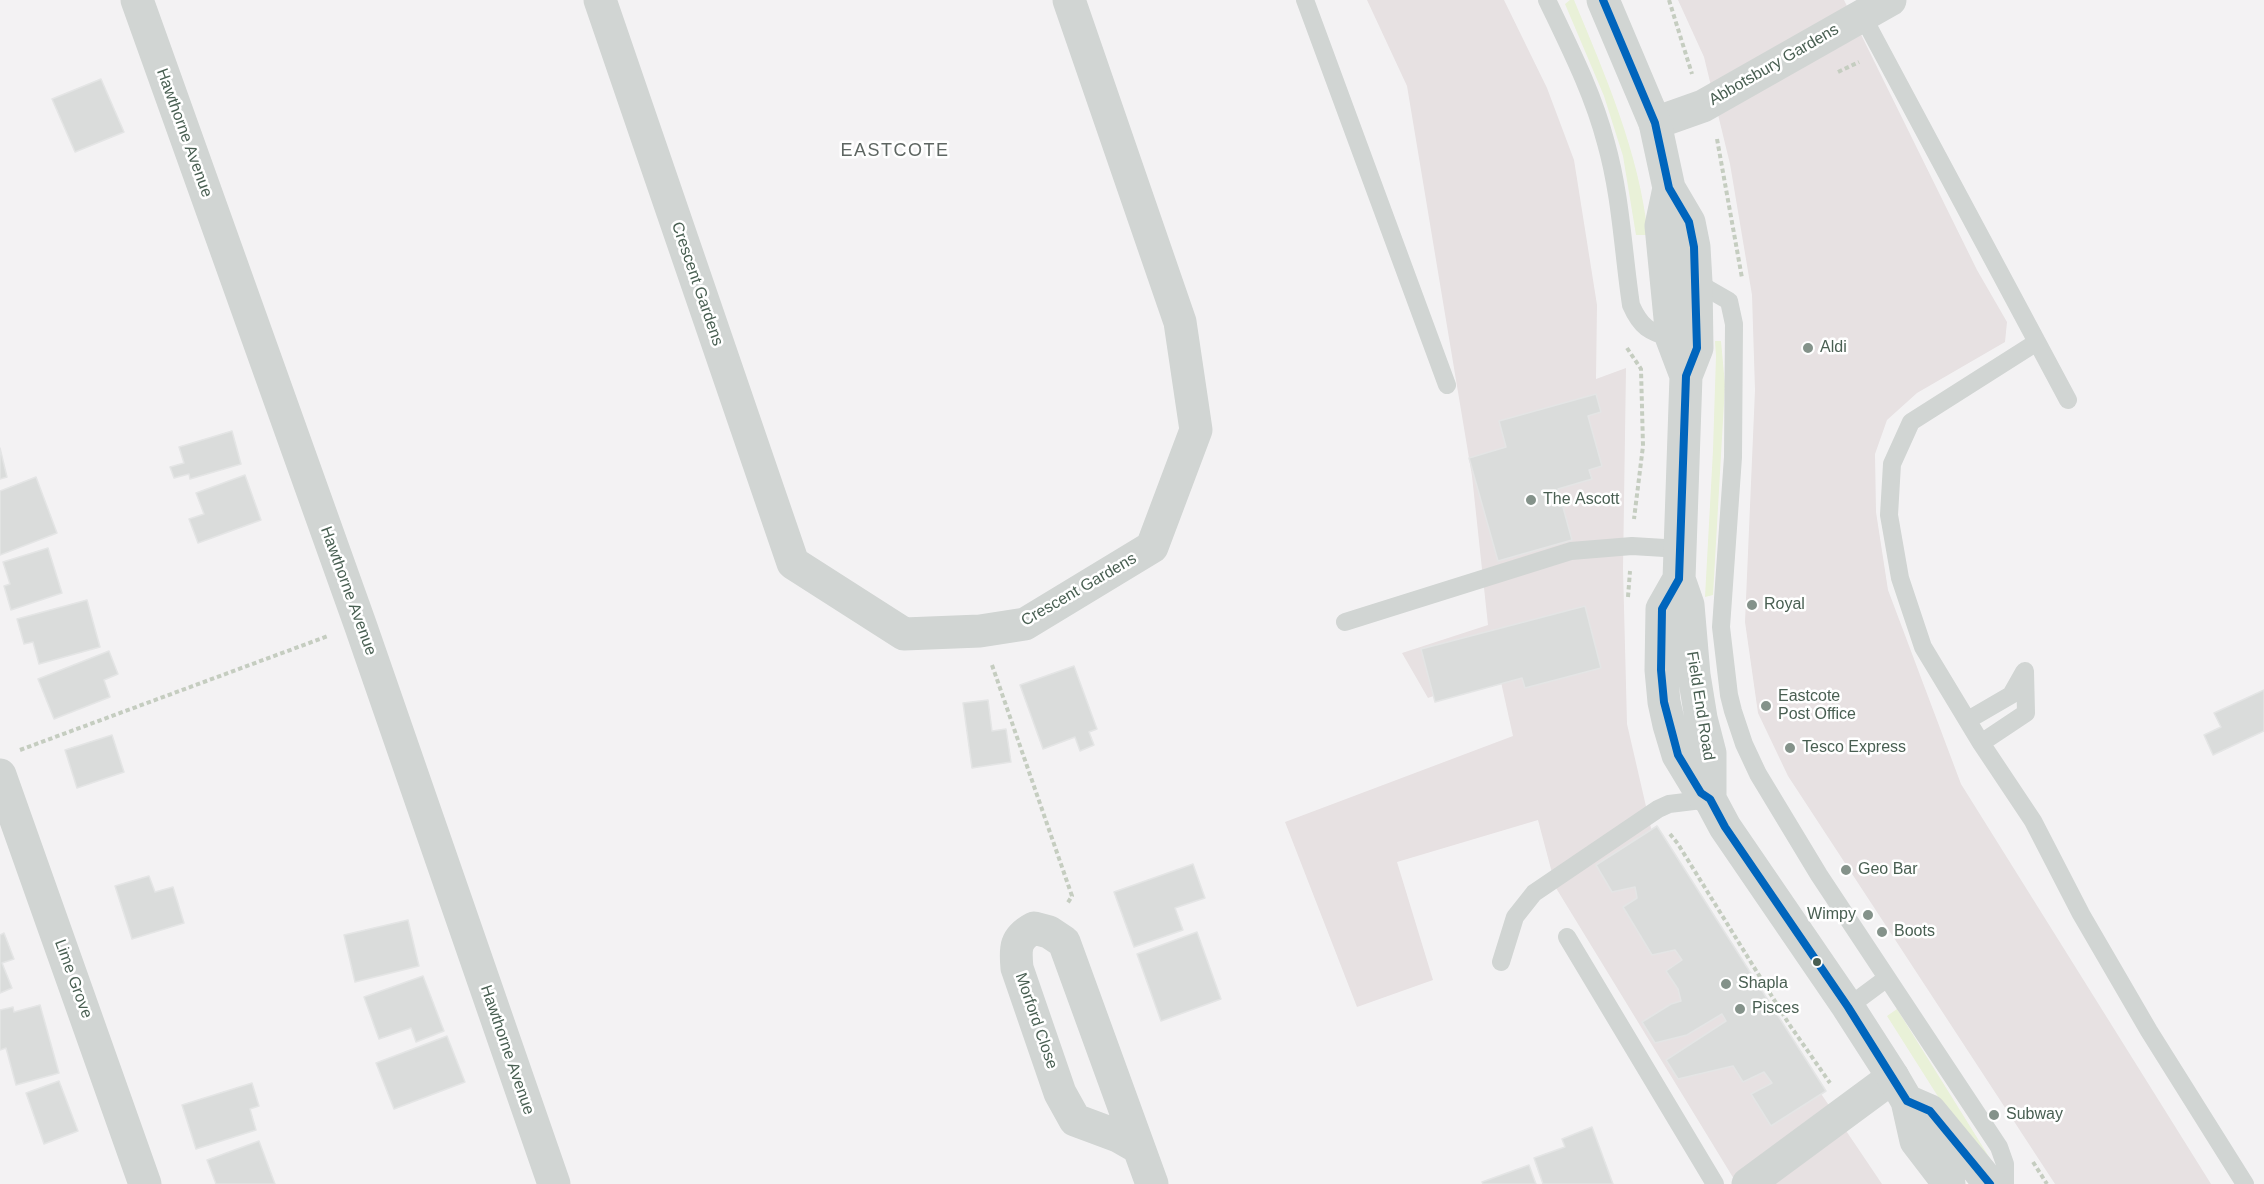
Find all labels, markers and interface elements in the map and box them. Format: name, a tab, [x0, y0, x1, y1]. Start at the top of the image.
street label: Abbotsbury Gardens	[1706, 20, 1842, 110]
street label: Hawthorne Avenue	[152, 66, 216, 200]
district label: EASTCOTE	[840, 140, 950, 162]
street label: Crescent Gardens	[667, 219, 727, 349]
place label: Aldi	[1820, 338, 1847, 358]
marker: Aldi	[1801, 341, 1815, 355]
place label: The Ascott	[1543, 490, 1619, 510]
marker: The Ascott	[1524, 493, 1538, 507]
street label: Hawthorne Avenue	[316, 524, 380, 658]
street label: Crescent Gardens	[1018, 549, 1140, 631]
place label: Royal	[1764, 595, 1805, 615]
marker: Royal	[1745, 598, 1759, 612]
street label: Field End Road	[1682, 650, 1718, 762]
place label: Eastcote Post Office	[1778, 687, 1856, 725]
marker: Eastcote Post Office	[1759, 699, 1773, 713]
place label: Tesco Express	[1802, 738, 1906, 758]
marker: Tesco Express	[1783, 741, 1797, 755]
place label: Geo Bar	[1858, 860, 1918, 880]
marker: Geo Bar	[1839, 863, 1853, 877]
place label: Wimpy	[1807, 905, 1856, 925]
marker: Wimpy	[1861, 908, 1875, 922]
place label: Boots	[1894, 922, 1935, 942]
marker: Boots	[1875, 925, 1889, 939]
street label: Lime Grove	[50, 937, 96, 1021]
unlabelled marker	[1811, 956, 1823, 968]
street label: Morford Close	[1011, 970, 1061, 1072]
place label: Shapla	[1738, 974, 1788, 994]
marker: Shapla	[1719, 977, 1733, 991]
street label: Hawthorne Avenue	[476, 983, 538, 1117]
place label: Pisces	[1752, 999, 1799, 1019]
marker: Pisces	[1733, 1002, 1747, 1016]
place label: Subway	[2006, 1105, 2063, 1125]
marker: Subway	[1987, 1108, 2001, 1122]

